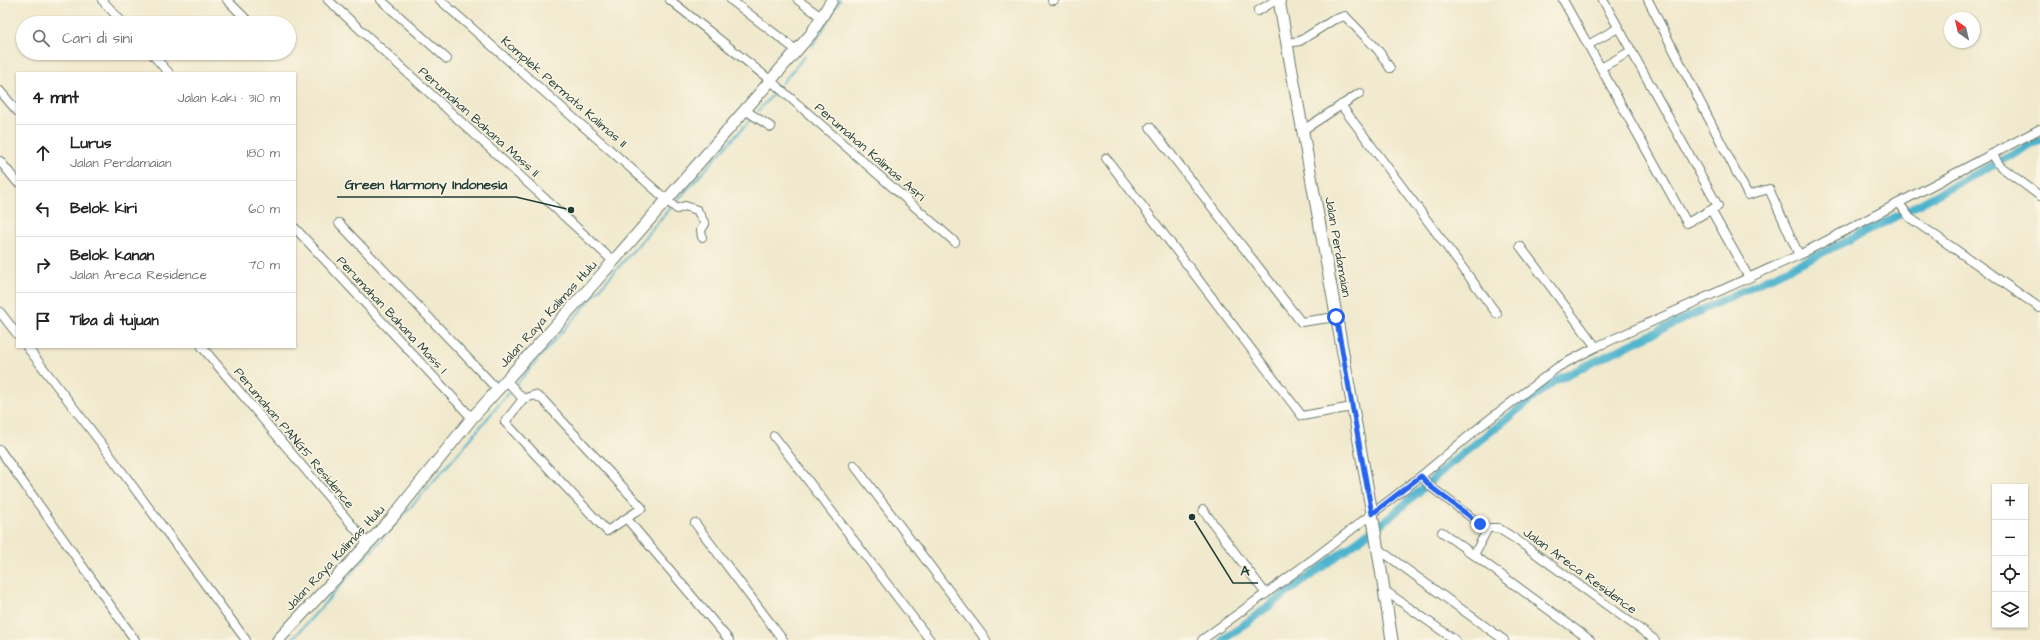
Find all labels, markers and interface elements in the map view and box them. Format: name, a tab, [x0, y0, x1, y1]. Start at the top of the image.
north arrow	[1944, 12, 1980, 48]
search box	[16, 16, 296, 60]
icon: search	[30, 27, 52, 49]
text: Cari di sini	[62, 28, 132, 49]
street label: Komplek Permata Kalimas II	[497, 32, 631, 152]
street label: Perumahan Bahana Mass II	[415, 63, 544, 181]
text: 4 mnt	[32, 86, 79, 110]
text: Jalan kaki · 310 m	[178, 89, 280, 107]
street label: Perumahan Kalimas Asri	[811, 99, 929, 205]
text: Lurus	[70, 133, 111, 154]
icon: ahead	[32, 142, 54, 164]
text: 180 m	[246, 144, 280, 162]
text: Jalan Perdamaian	[70, 154, 171, 172]
callout: Green Harmony Indonesia	[337, 171, 516, 197]
text: Green Harmony Indonesia	[345, 175, 508, 195]
street label: Jalan Perdamaian	[1320, 195, 1356, 299]
icon: left	[32, 198, 54, 220]
text: Belok kiri	[70, 198, 137, 219]
text: 60 m	[248, 200, 280, 218]
text: Belok kanan	[70, 245, 154, 266]
street label: Perumahan Bahana Mass I	[332, 252, 452, 378]
icon: right	[32, 254, 54, 276]
text: 70 m	[248, 256, 280, 274]
street label: Jalan Raya Kalimas Hulu	[495, 256, 602, 372]
text: Jalan Areca Residence	[70, 266, 207, 284]
route start	[1327, 308, 1345, 326]
icon: arrive	[32, 310, 54, 332]
text: Tiba di tujuan	[70, 310, 159, 331]
street label: Perumahan PANG5 Residence	[230, 364, 358, 512]
map controls	[1992, 484, 2028, 628]
button: +	[1992, 484, 2028, 520]
street label: Jalan Raya Kalimas Hulu	[281, 501, 390, 616]
route end	[1471, 515, 1489, 533]
button: −	[1992, 520, 2028, 556]
street label: Jalan Areca Residence	[1519, 524, 1641, 618]
button: locate	[1992, 556, 2028, 592]
callout: A	[1233, 557, 1258, 583]
text: A	[1241, 561, 1251, 581]
button: layers	[1992, 592, 2028, 628]

